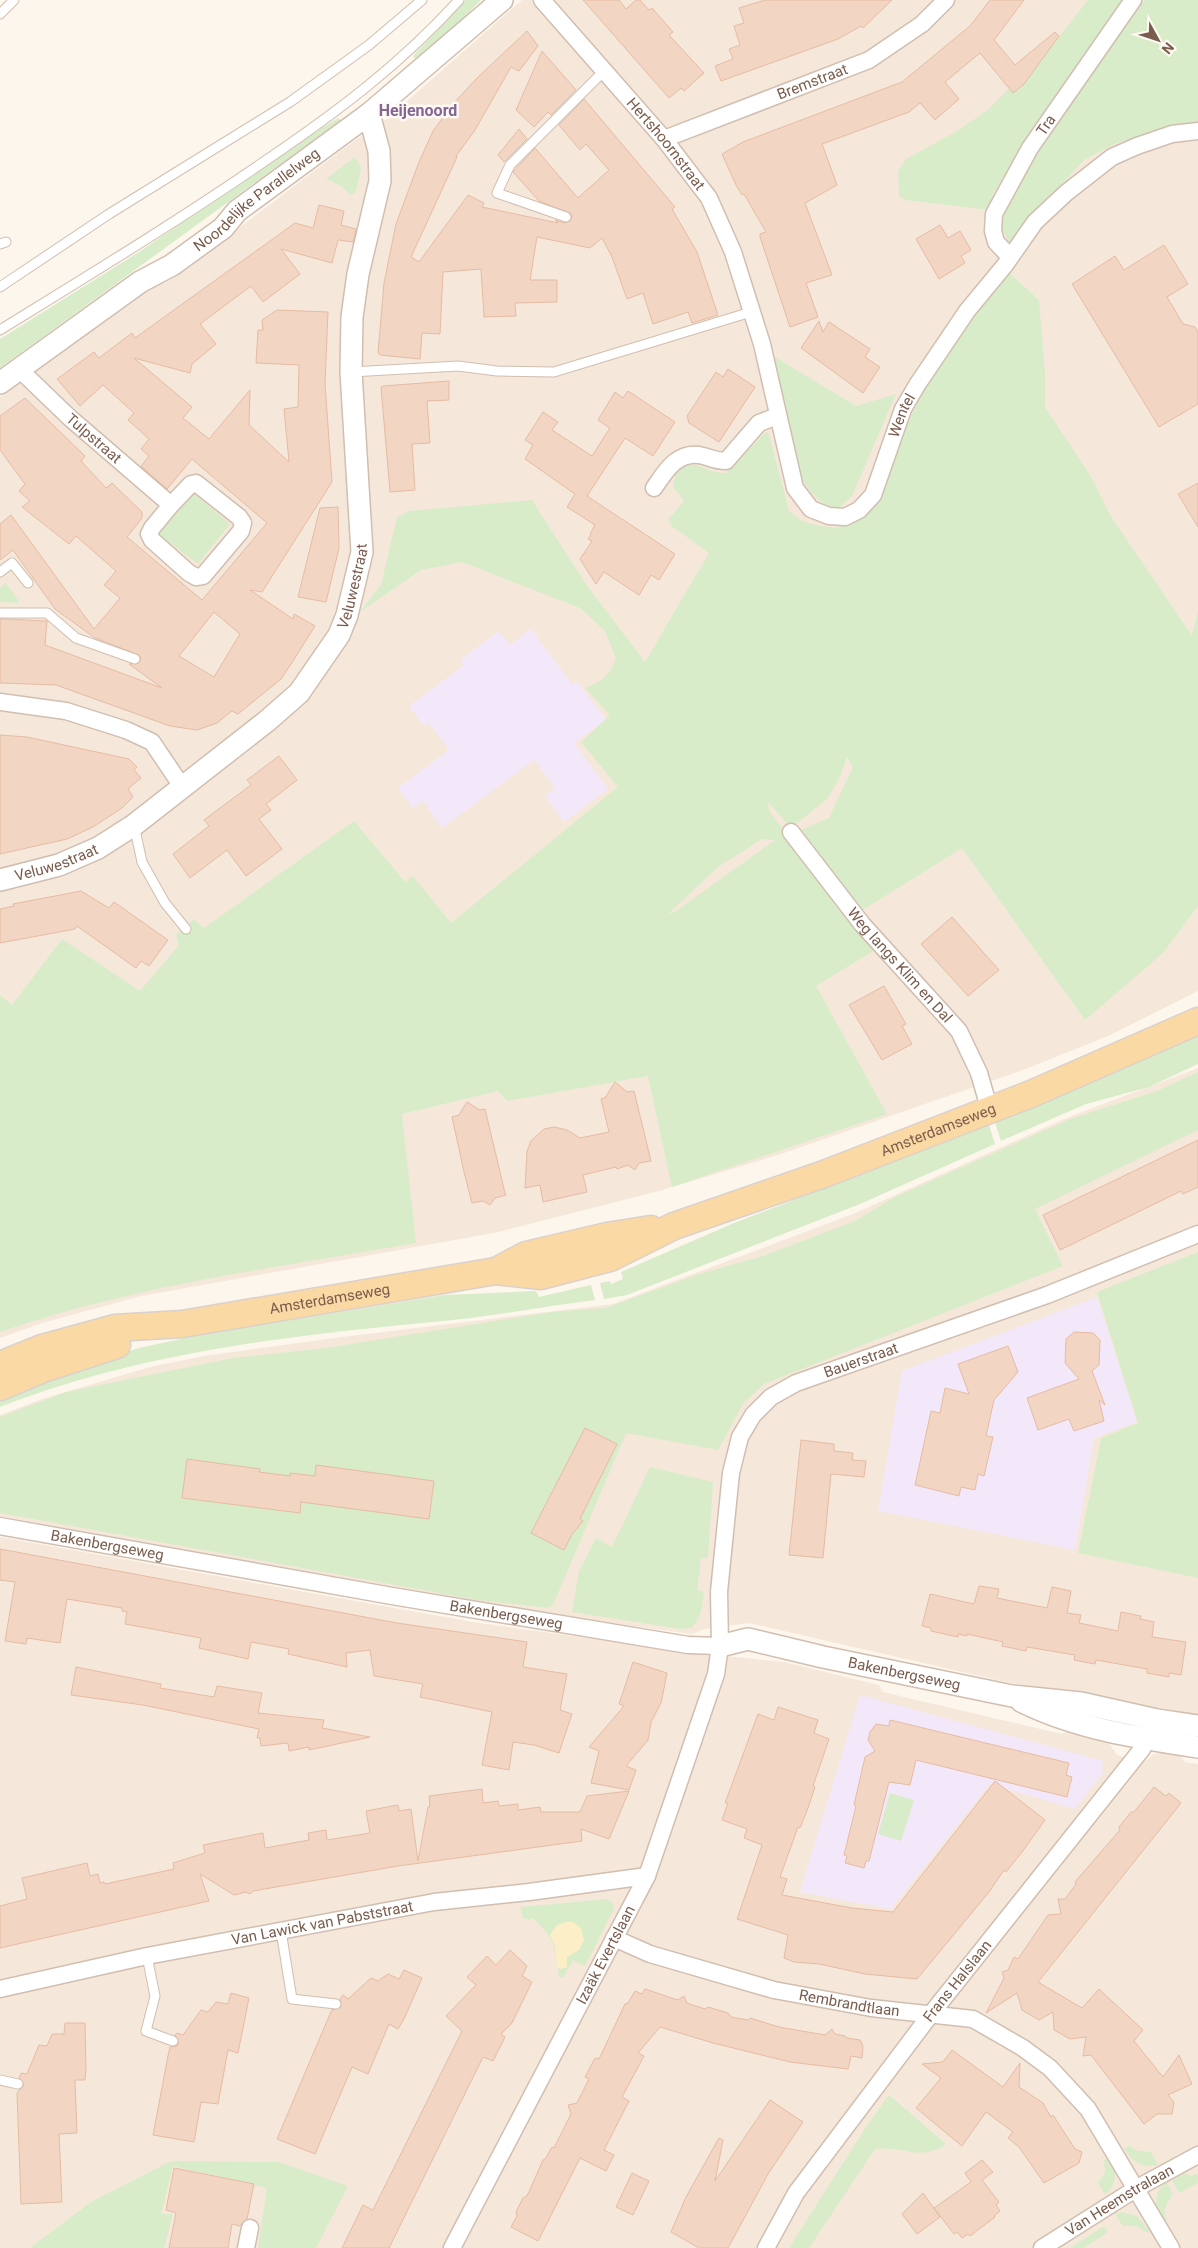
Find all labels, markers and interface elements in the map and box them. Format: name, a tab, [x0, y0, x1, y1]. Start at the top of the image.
north arrow	[1133, 15, 1183, 65]
text: N	[1159, 39, 1177, 57]
street label: Bremstraat	[775, 60, 850, 104]
street label: Hertshoornstraat	[623, 94, 709, 194]
district label: Heijenoord	[379, 101, 457, 120]
street label: Tra	[1032, 111, 1059, 139]
street label: Noordelijke Parallelweg	[190, 144, 323, 255]
street label: Wentel	[885, 390, 919, 440]
street label: Tulpstraat	[62, 410, 125, 467]
street label: Veluwestraat	[333, 543, 372, 631]
street label: Veluwestraat	[13, 840, 101, 885]
street label: Weg langs Klim en Dal	[844, 904, 956, 1026]
street label: Amsterdamseweg	[878, 1099, 998, 1160]
street label: Amsterdamseweg	[268, 1280, 391, 1318]
street label: Bauerstraat	[821, 1339, 901, 1382]
street label: Bakenbergseweg	[49, 1526, 165, 1564]
street label: Bakenbergseweg	[448, 1597, 564, 1633]
street label: Bakenbergseweg	[846, 1653, 962, 1694]
street label: Van Lawick van Pabststraat	[230, 1897, 415, 1949]
street label: Izaäk Evertslaan	[572, 1902, 639, 2007]
street label: Frans Halslaan	[919, 1937, 995, 2025]
street label: Rembrandtlaan	[798, 1986, 901, 2020]
street label: Van Heemstralaan	[1062, 2161, 1177, 2240]

